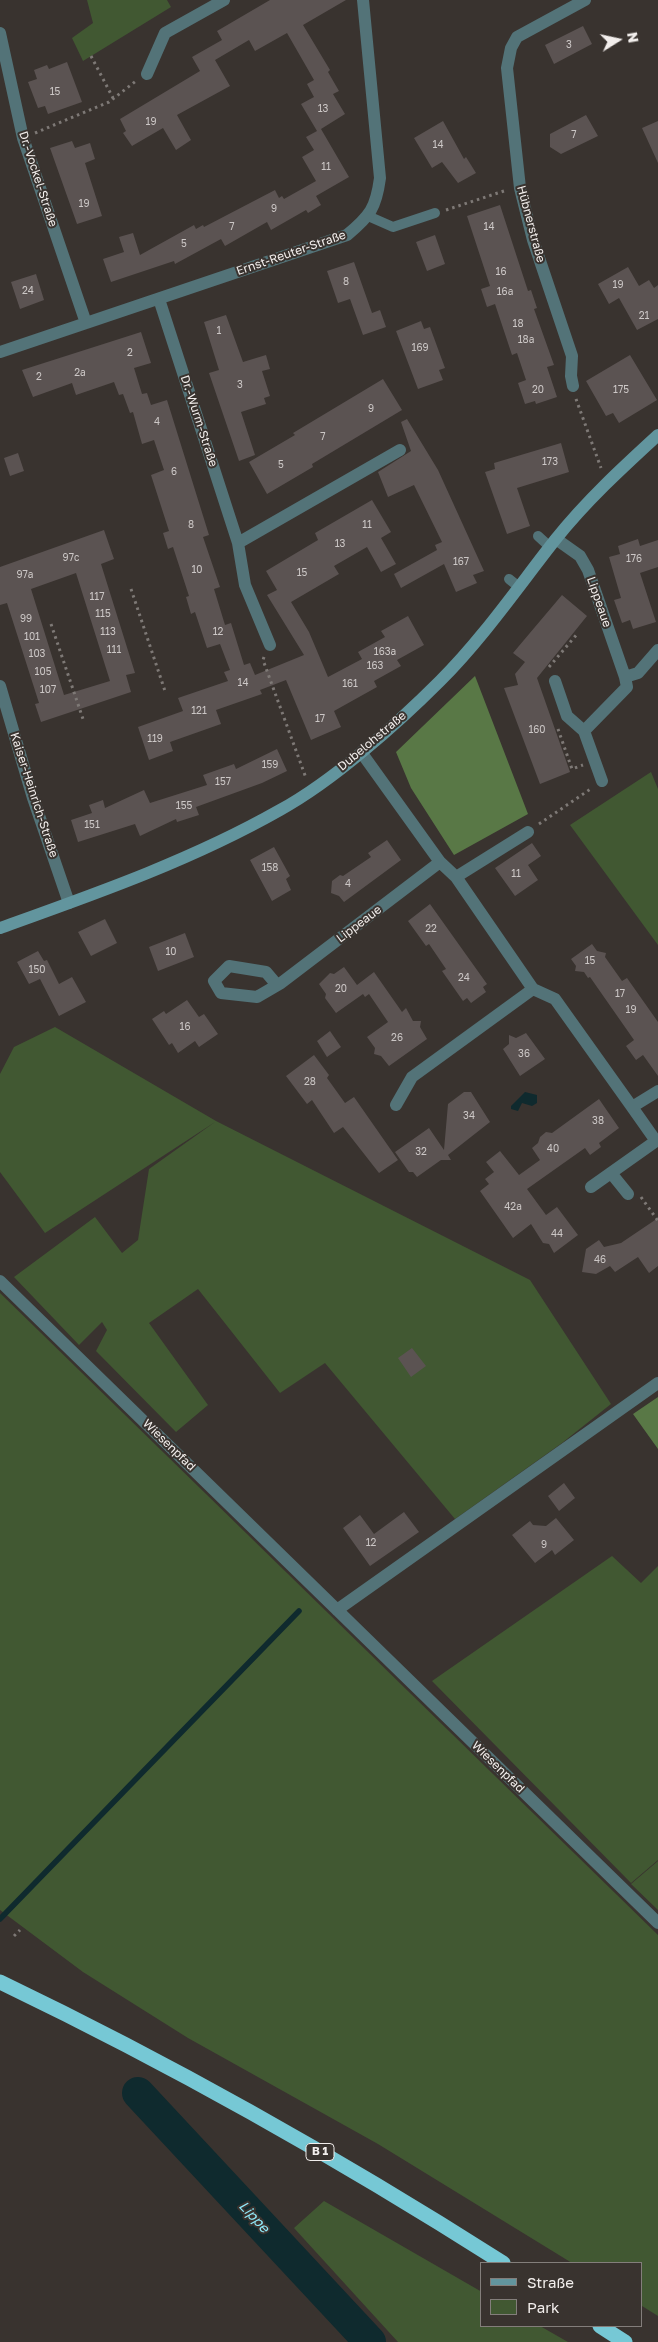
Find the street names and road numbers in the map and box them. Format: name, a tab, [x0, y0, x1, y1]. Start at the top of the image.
street label: Dr.-Vockel-Straße	[16, 129, 60, 229]
street label: Hübnerstraße	[514, 184, 548, 264]
street label: Ernst-Reuter-Straße	[234, 227, 348, 279]
street label: Dr.-Wurm-Straße	[177, 373, 221, 469]
street label: Lippeaue	[584, 575, 614, 629]
street label: Dubelohstraße	[335, 708, 409, 774]
street label: Kaiser-Heinrich-Straße	[7, 731, 61, 859]
street label: Lippeaue	[334, 902, 384, 946]
street label: Wiesenpfad	[140, 1416, 198, 1474]
street label: Wiesenpfad	[469, 1738, 527, 1796]
road number: B 1	[306, 2144, 334, 2160]

